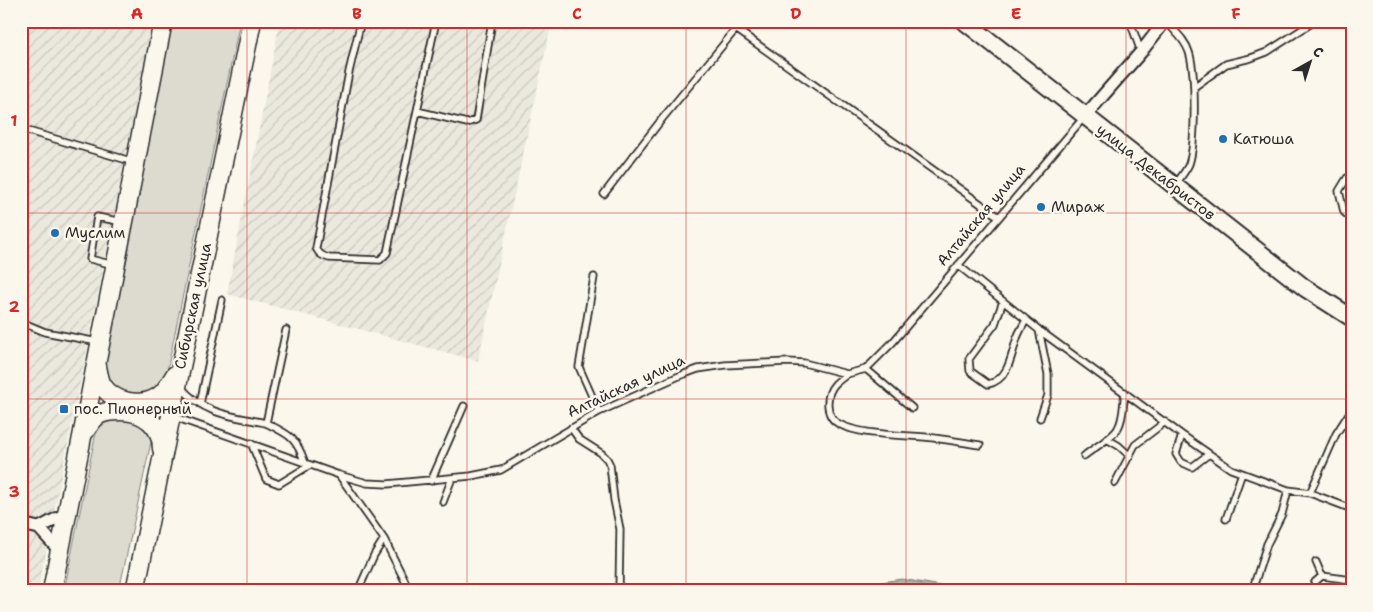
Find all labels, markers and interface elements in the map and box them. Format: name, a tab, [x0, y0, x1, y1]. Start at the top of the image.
text: A	[131, 3, 143, 24]
text: B	[352, 3, 362, 24]
text: C	[572, 3, 582, 24]
text: D	[790, 3, 802, 24]
text: E	[1011, 3, 1021, 24]
text: F	[1231, 3, 1241, 24]
north arrow	[1286, 38, 1336, 88]
text: С	[1309, 42, 1327, 62]
text: 1	[10, 110, 18, 131]
street label: улица Декабристов	[1093, 119, 1220, 225]
place label: Катюша	[1233, 129, 1294, 149]
marker: Катюша	[1217, 133, 1229, 145]
street label: Алтайская улица	[932, 159, 1030, 270]
place label: Мираж	[1051, 197, 1105, 217]
marker: Мираж	[1035, 201, 1047, 213]
place label: Муслим	[65, 223, 126, 243]
marker: Муслим	[49, 227, 61, 239]
street label: Сибирская улица	[170, 240, 216, 371]
text: 2	[8, 296, 20, 317]
street label: Алтайская улица	[564, 350, 689, 422]
place label: пос. Пионерный	[74, 399, 192, 419]
marker: пос. Пионерный	[58, 403, 70, 415]
text: 3	[8, 481, 20, 502]

